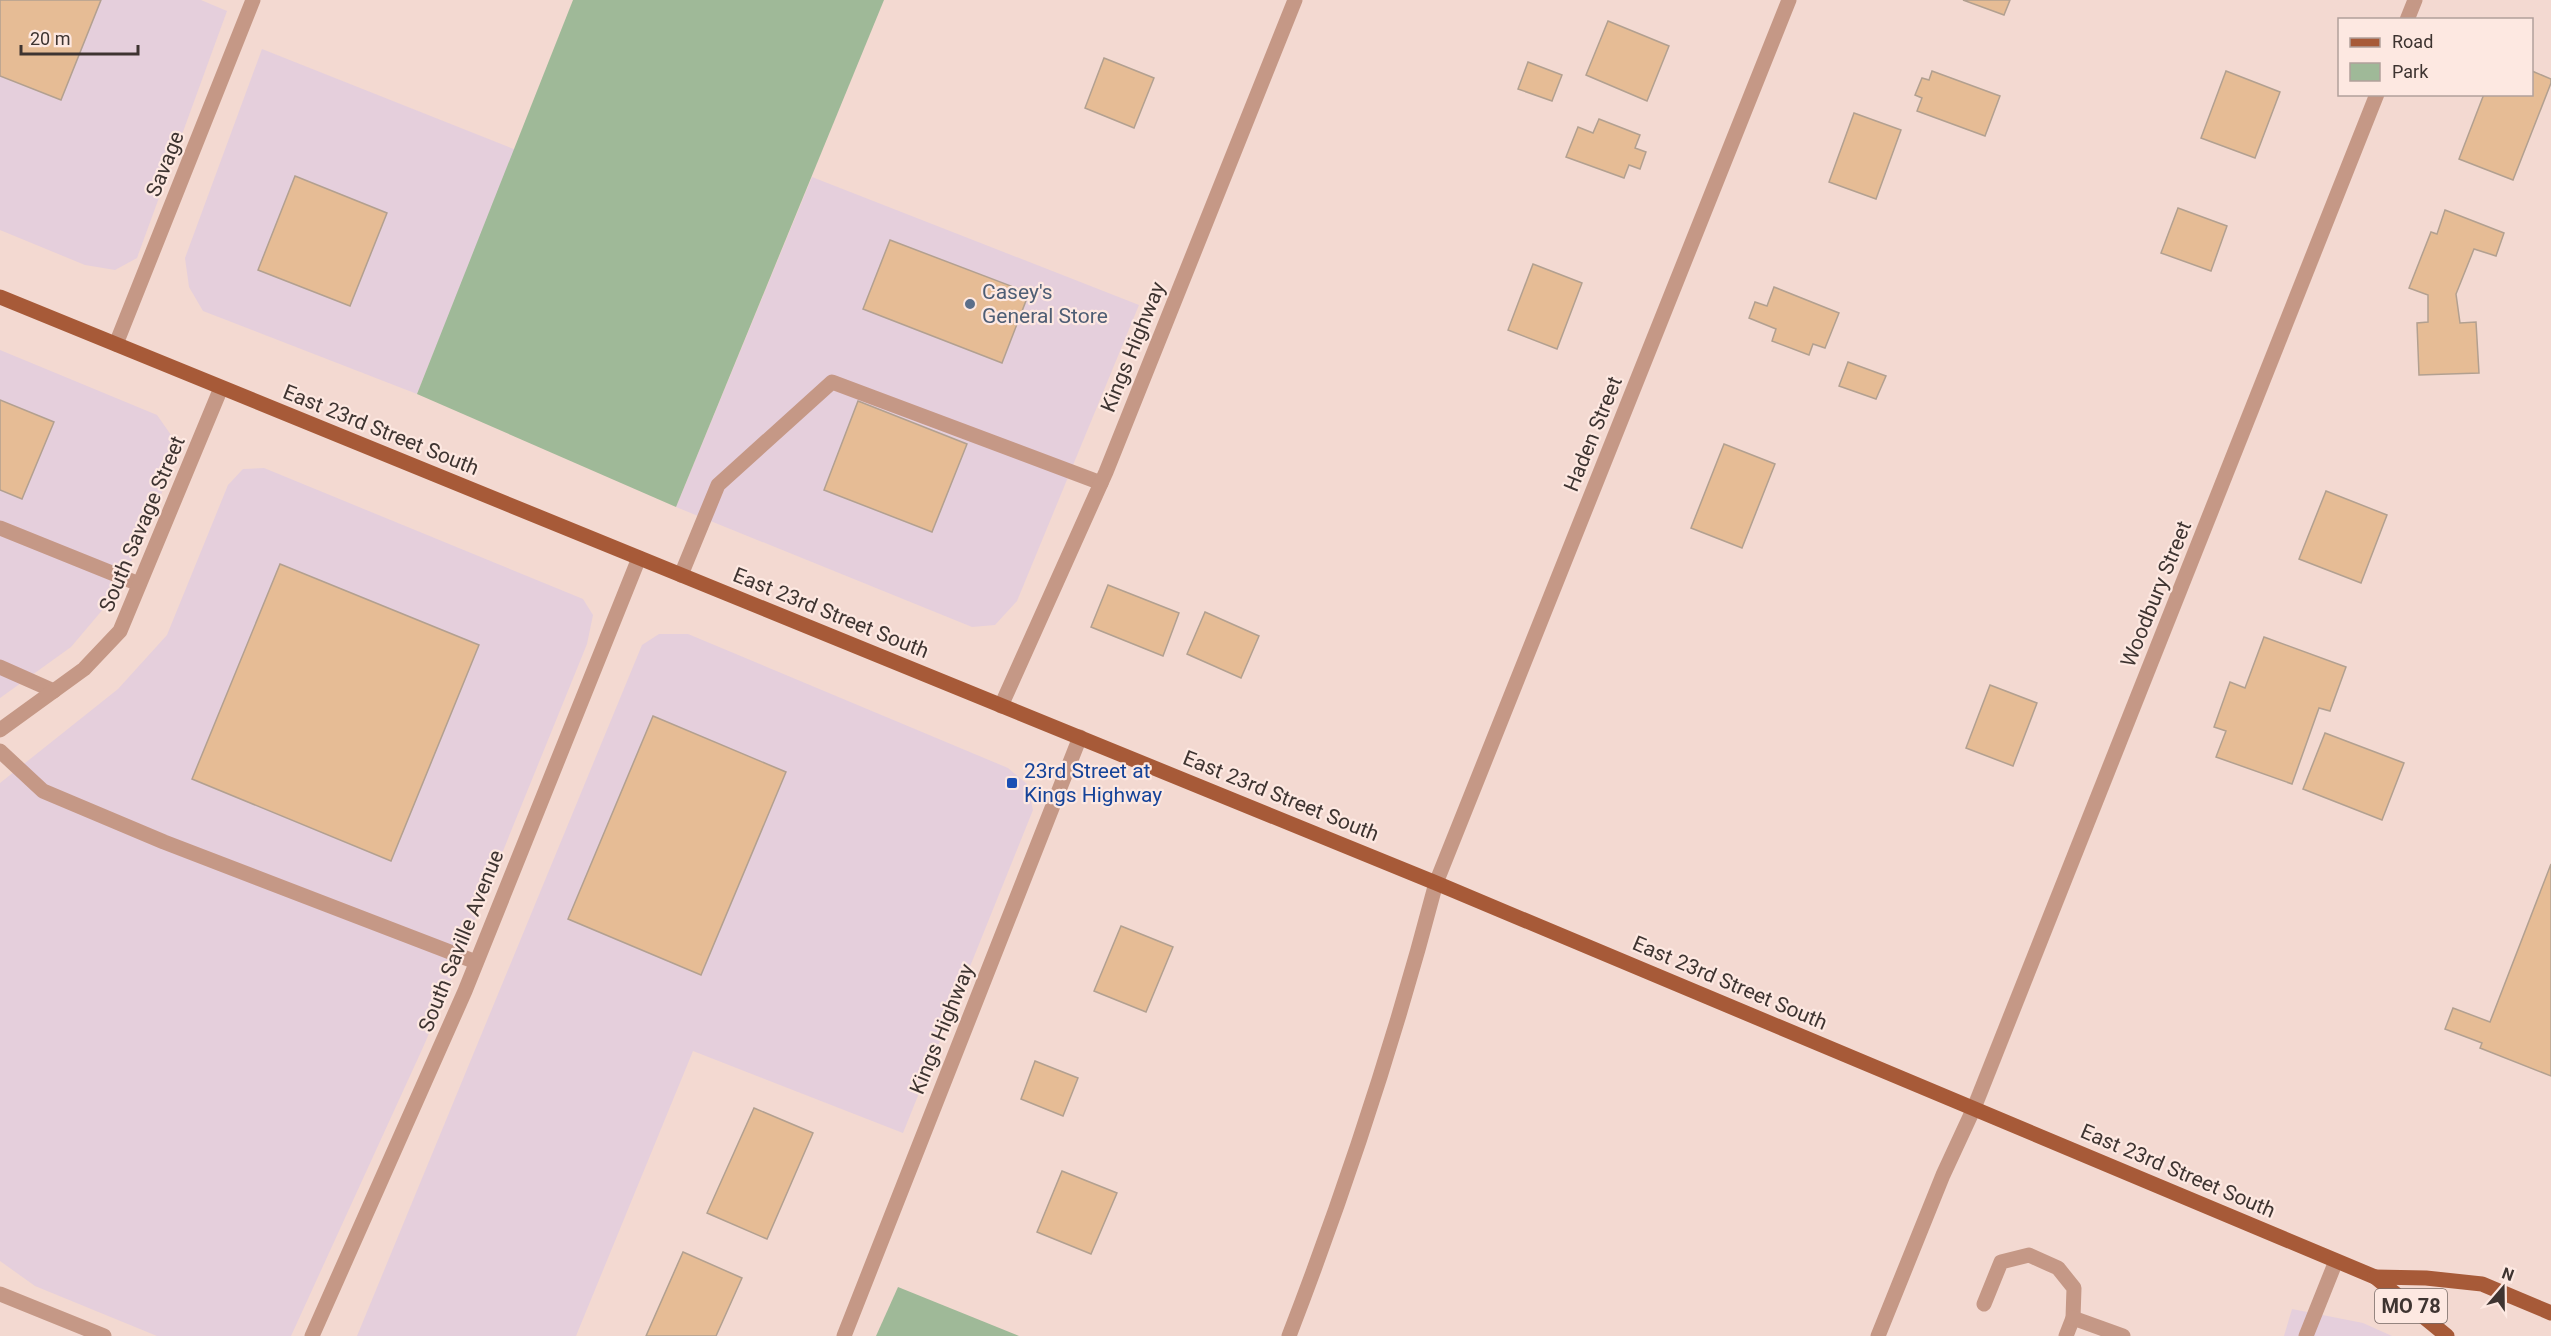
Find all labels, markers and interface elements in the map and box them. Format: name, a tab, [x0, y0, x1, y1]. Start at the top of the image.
scale bar	[21, 18, 138, 56]
legend	[2338, 18, 2533, 96]
text: 20 m	[30, 28, 70, 49]
text: Road	[2392, 31, 2433, 52]
text: Park	[2392, 61, 2429, 82]
street label: Savage	[141, 128, 189, 200]
street label: Kings Highway	[1096, 278, 1170, 416]
place label: Casey's General Store	[982, 280, 1108, 328]
marker: Casey's General Store	[963, 297, 977, 311]
street label: Haden Street	[1559, 373, 1627, 495]
street label: East 23rd Street South	[280, 380, 482, 480]
street label: South Savage Street	[94, 432, 190, 615]
street label: Woodbury Street	[2116, 517, 2196, 671]
street label: East 23rd Street South	[730, 563, 932, 663]
street label: East 23rd Street South	[1180, 746, 1382, 846]
place label: 23rd Street at Kings Highway	[1024, 759, 1162, 807]
marker: 23rd Street at Kings Highway	[1005, 776, 1019, 790]
street label: South Saville Avenue	[414, 847, 508, 1035]
street label: East 23rd Street South	[1629, 931, 1831, 1035]
street label: Kings Highway	[905, 960, 979, 1098]
street label: East 23rd Street South	[2077, 1119, 2279, 1223]
north arrow	[2473, 1258, 2533, 1318]
text: N	[2499, 1264, 2517, 1285]
road number: MO 78	[2375, 1289, 2447, 1323]

